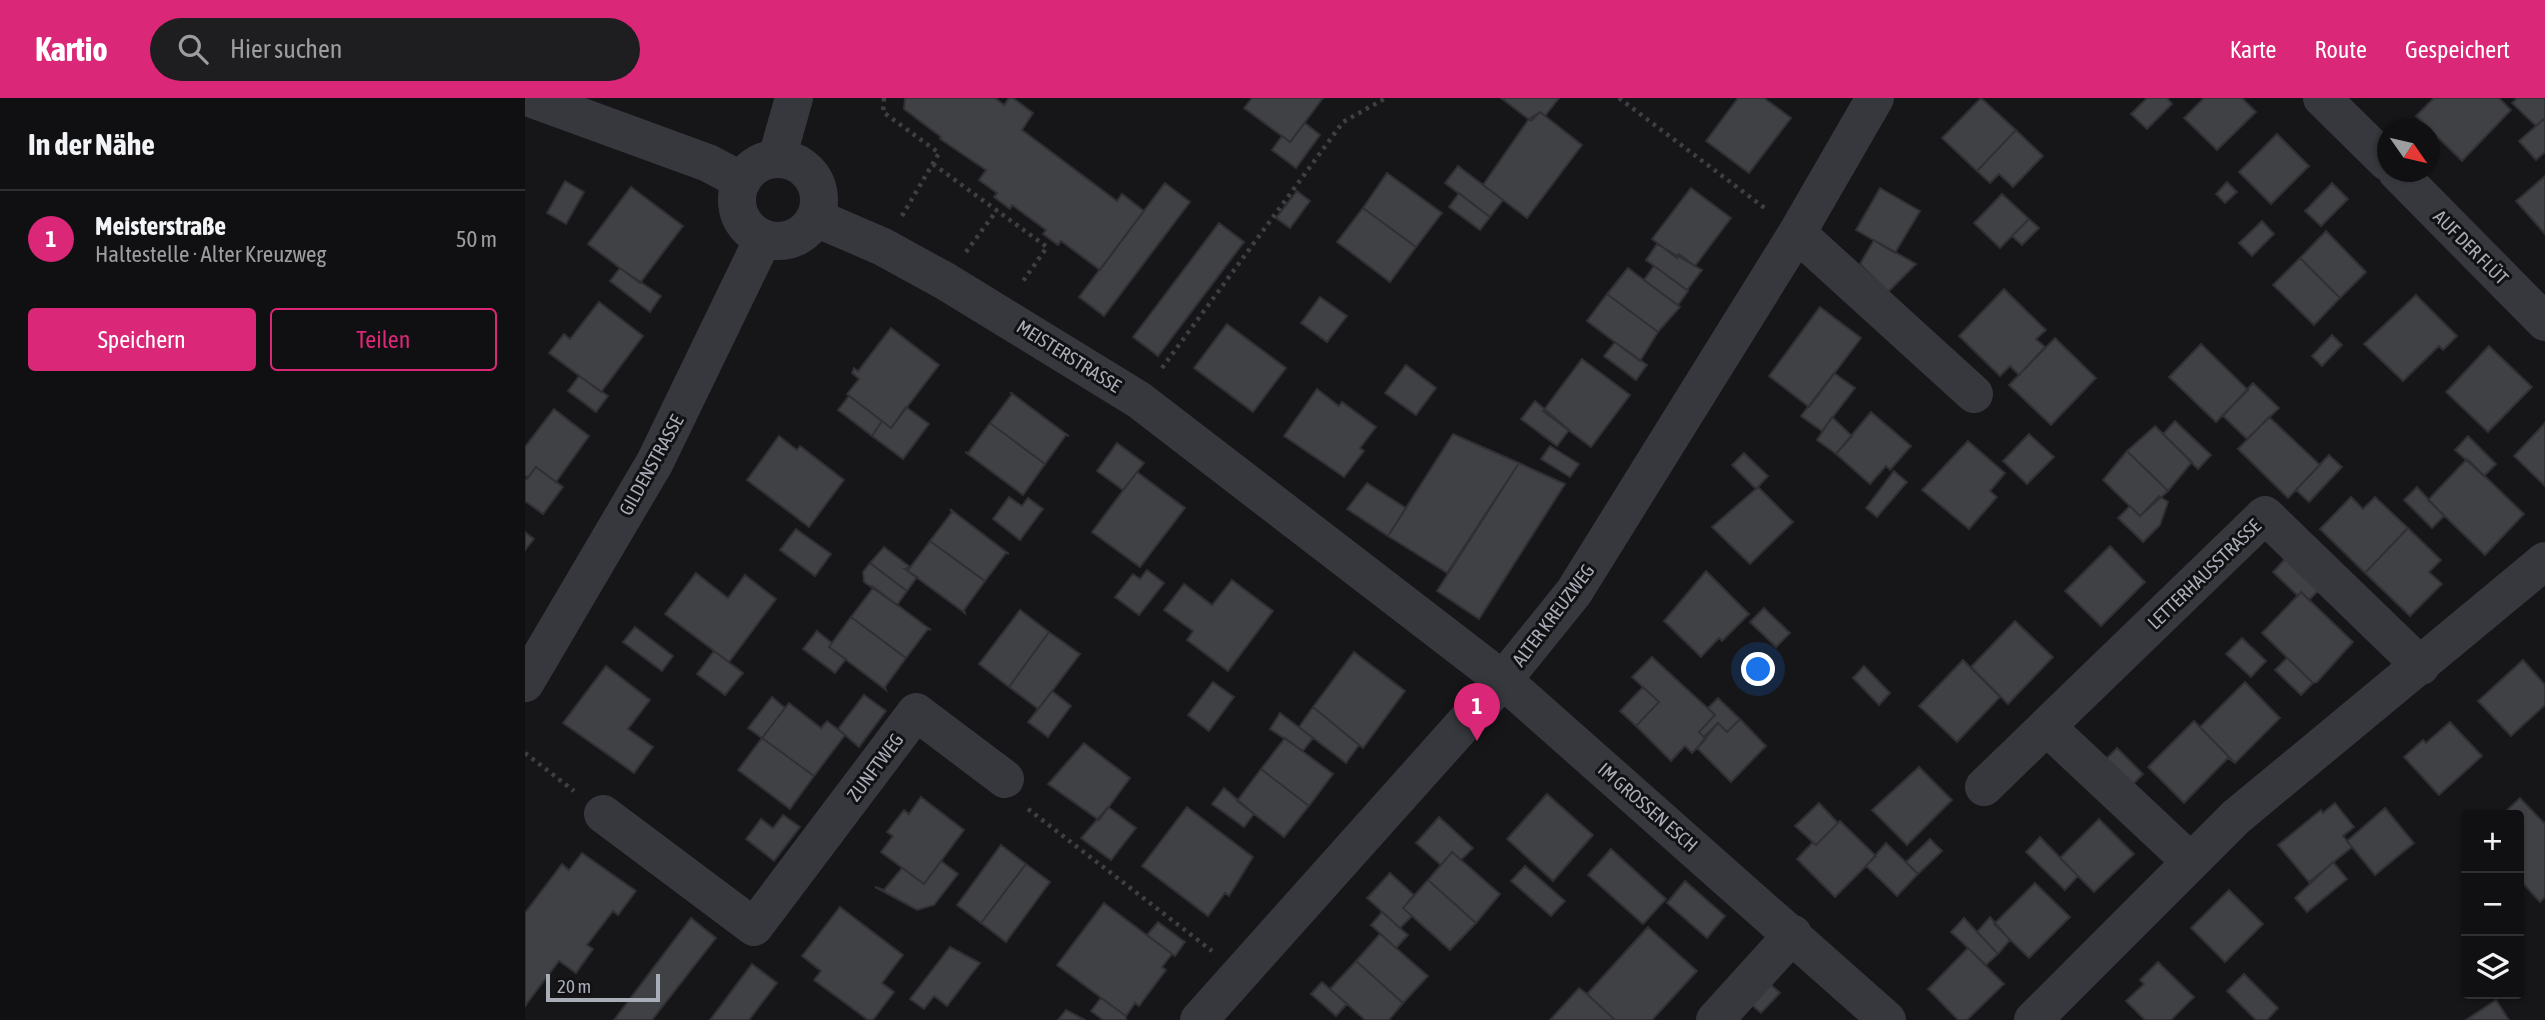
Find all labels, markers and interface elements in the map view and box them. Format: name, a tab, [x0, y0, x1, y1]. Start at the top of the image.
search box	[150, 18, 640, 81]
text: Kartio	[35, 30, 108, 68]
icon: search	[174, 30, 212, 68]
text: Hier suchen	[230, 34, 342, 64]
text: Karte	[2230, 36, 2276, 63]
text: Route	[2314, 36, 2367, 63]
text: Gespeichert	[2405, 36, 2510, 63]
north arrow	[2377, 119, 2440, 182]
text: In der Nähe	[28, 127, 155, 161]
street label: AUF DER FLÜT	[2429, 205, 2513, 289]
text: Meisterstraße	[95, 211, 226, 241]
text: 1	[46, 226, 56, 252]
text: 50 m	[456, 226, 497, 252]
text: Haltestelle · Alter Kreuzweg	[95, 241, 326, 267]
button: Speichern	[28, 308, 256, 371]
button: Teilen	[270, 308, 497, 371]
street label: MEISTERSTRASSE	[1013, 315, 1125, 397]
street label: GILDENSTRASSE	[614, 411, 688, 519]
street label: LETTERHAUSSTRASSE	[2143, 515, 2265, 633]
street label: ALTER KREUZWEG	[1507, 560, 1599, 670]
your location	[1741, 652, 1775, 686]
pin: 1	[1454, 683, 1500, 741]
street label: ZUNFTWEG	[842, 729, 908, 805]
street label: IM GROSSEN ESCH	[1594, 758, 1702, 856]
map controls	[2461, 810, 2524, 999]
button: +	[2461, 810, 2524, 873]
button: −	[2461, 873, 2524, 936]
button: layers	[2461, 936, 2524, 999]
scale bar	[546, 971, 660, 1003]
text: 20 m	[557, 975, 591, 997]

